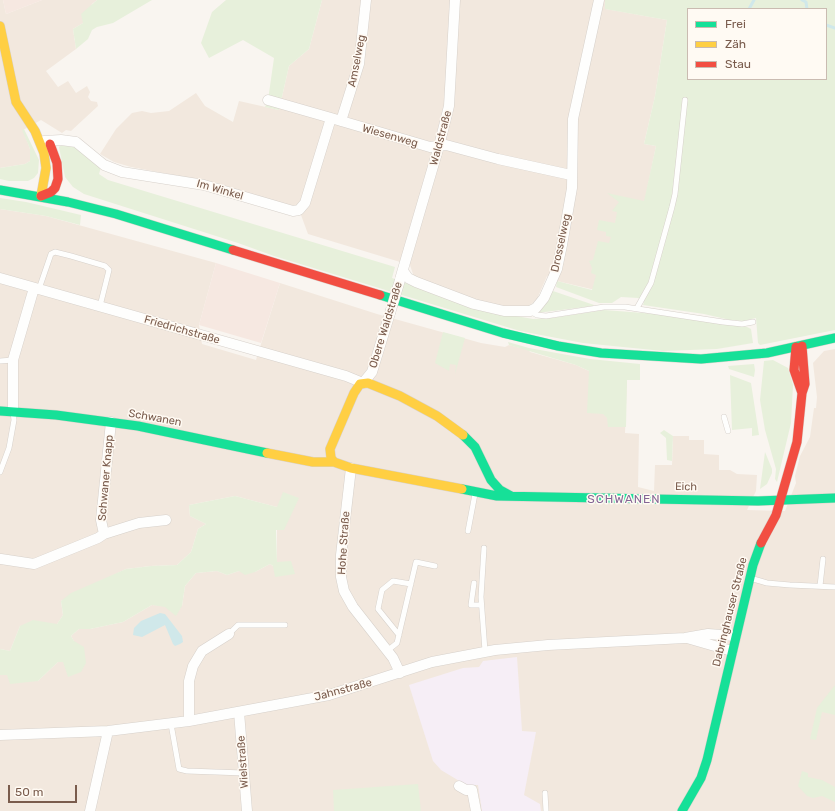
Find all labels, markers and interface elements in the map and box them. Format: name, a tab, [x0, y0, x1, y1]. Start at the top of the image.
legend	[687, 8, 827, 80]
text: Frei	[725, 17, 746, 31]
street label: Amselweg	[345, 34, 369, 88]
text: Zäh	[725, 37, 746, 51]
text: Stau	[725, 57, 751, 71]
street label: Waldstraße	[427, 109, 455, 167]
street label: Wiesenweg	[361, 122, 419, 150]
street label: Im Winkel	[195, 177, 245, 203]
street label: Drosselweg	[548, 213, 574, 273]
street label: Obere Waldstraße	[367, 280, 405, 370]
street label: Friedrichstraße	[143, 313, 221, 347]
street label: Schwanen	[127, 407, 183, 429]
street label: Schwaner Knapp	[96, 434, 116, 522]
street label: Eich	[675, 480, 697, 494]
district label: SCHWANEN	[587, 493, 661, 507]
street label: Hohe Straße	[335, 511, 353, 575]
street label: Dabringhauser Straße	[710, 556, 750, 668]
street label: Jahnstraße	[313, 676, 373, 704]
street label: Wielstraße	[235, 735, 251, 789]
scale bar	[10, 777, 79, 803]
text: 50 m	[15, 785, 43, 799]

